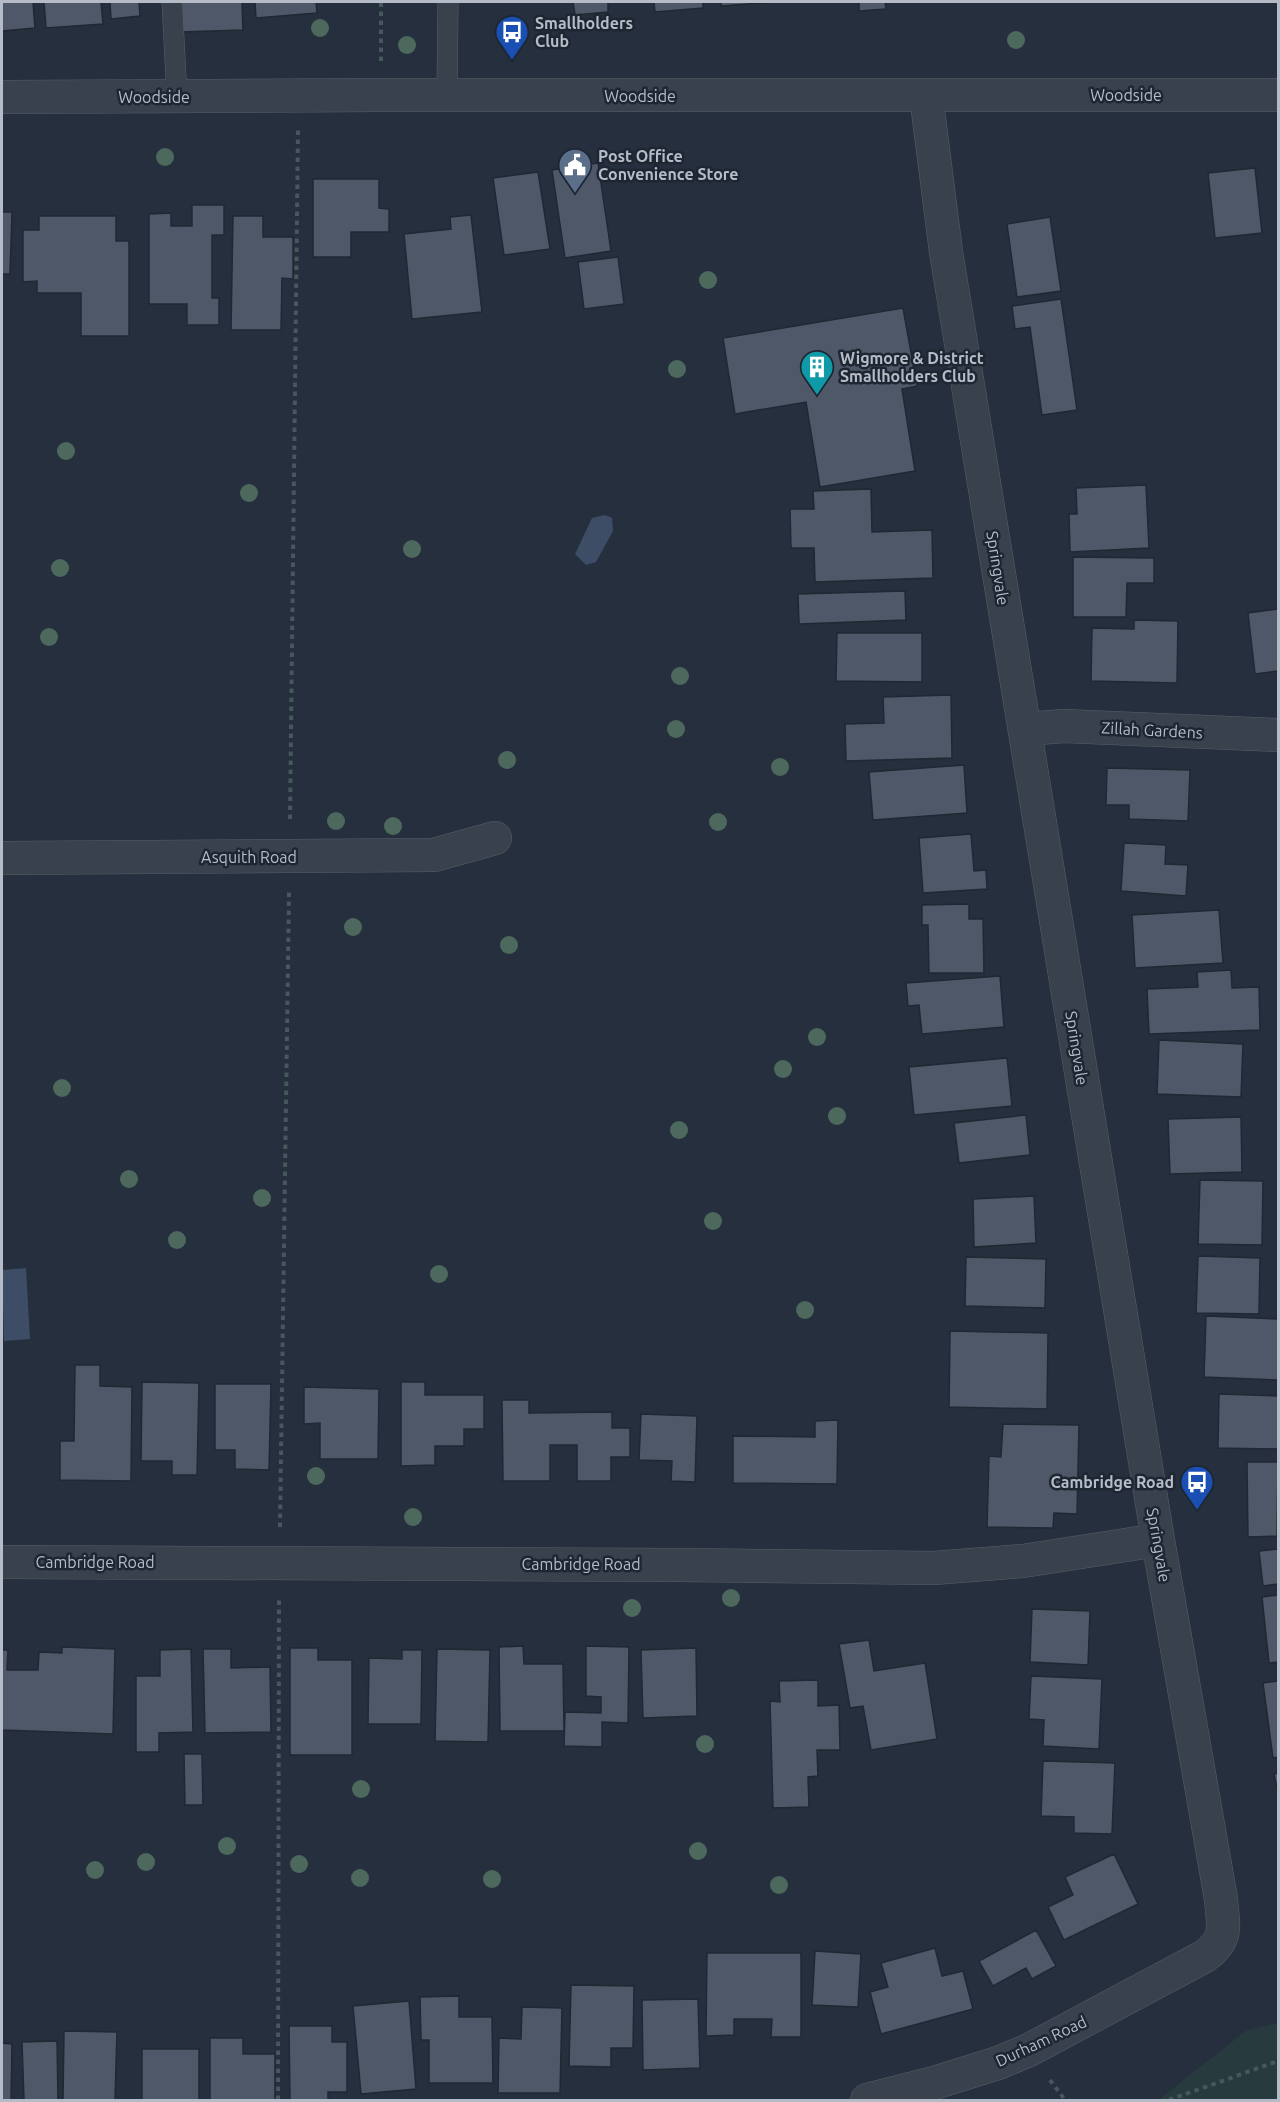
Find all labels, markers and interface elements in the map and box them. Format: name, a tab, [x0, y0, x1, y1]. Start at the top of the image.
bus stop icon: Smallholders Club	[494, 14, 530, 61]
place label: Smallholders Club	[535, 14, 633, 50]
street label: Woodside	[1090, 86, 1162, 104]
street label: Woodside	[604, 87, 676, 105]
street label: Woodside	[118, 88, 190, 106]
public building icon: Post Office Convenience Store	[557, 147, 593, 194]
place label: Post Office Convenience Store	[598, 147, 738, 183]
building icon: Wigmore & District Smallholders Club	[799, 349, 835, 396]
place label: Wigmore & District Smallholders Club	[840, 349, 984, 385]
street label: Springvale	[983, 530, 1013, 606]
street label: Zillah Gardens	[1101, 718, 1203, 742]
street label: Asquith Road	[201, 848, 297, 866]
street label: Springvale	[1062, 1010, 1092, 1086]
bus stop icon: Cambridge Road	[1179, 1464, 1215, 1511]
place label: Cambridge Road	[1050, 1473, 1174, 1491]
street label: Springvale	[1144, 1506, 1174, 1584]
street label: Cambridge Road	[35, 1553, 155, 1571]
street label: Cambridge Road	[521, 1555, 641, 1573]
street label: Durham Road	[993, 2012, 1089, 2070]

